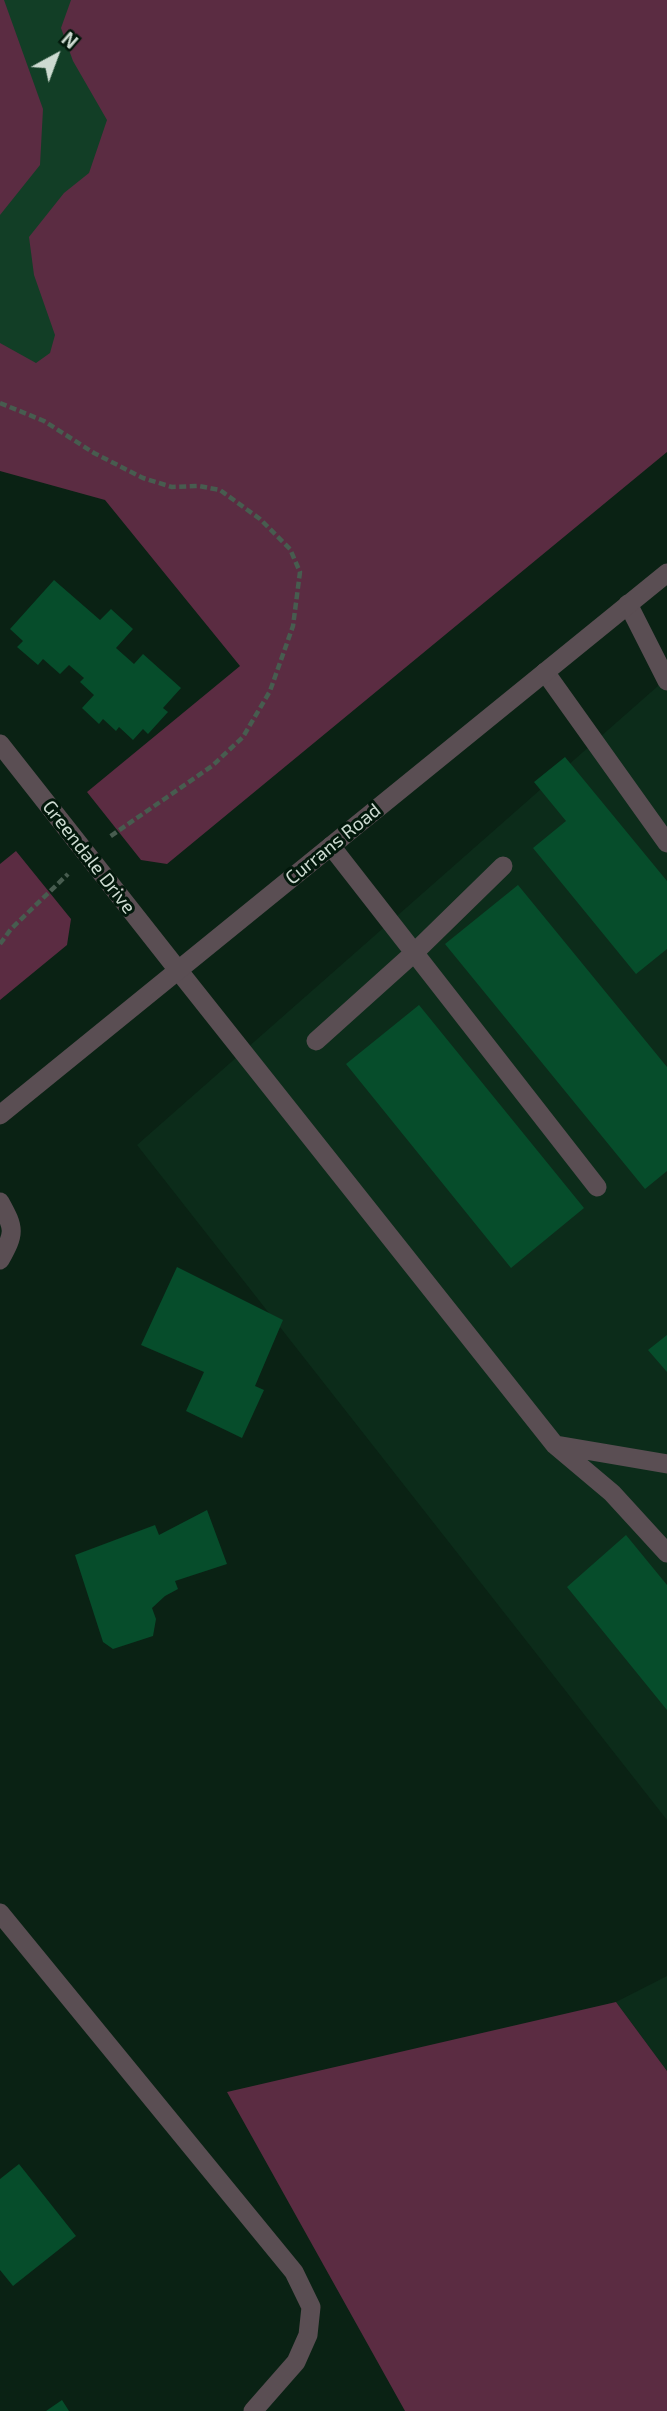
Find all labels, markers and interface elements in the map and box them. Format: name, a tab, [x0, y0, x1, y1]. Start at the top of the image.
north arrow	[21, 21, 91, 91]
text: N	[57, 27, 83, 53]
street label: Greendale Drive	[38, 796, 140, 918]
street label: Currans Road	[281, 799, 385, 889]

